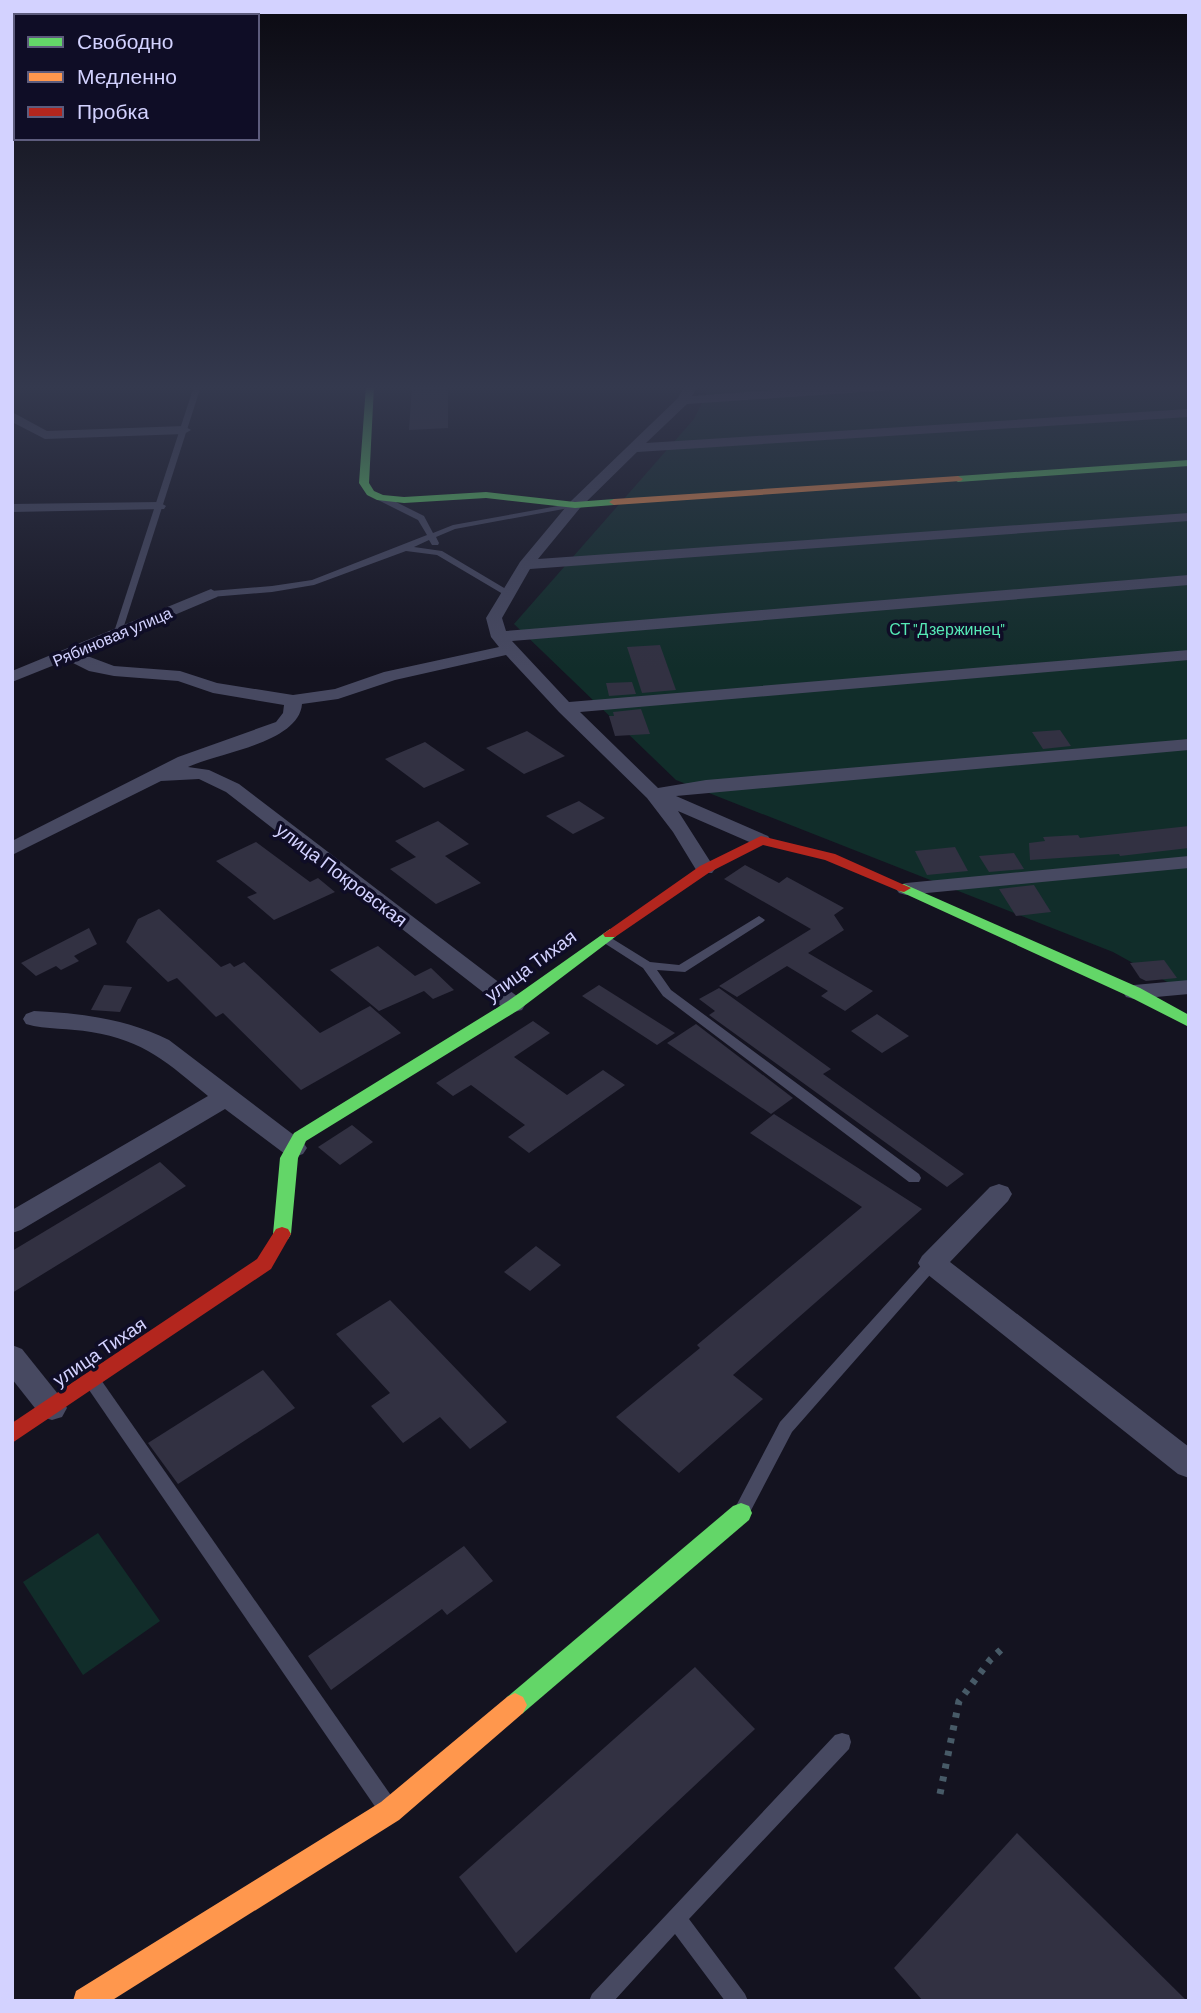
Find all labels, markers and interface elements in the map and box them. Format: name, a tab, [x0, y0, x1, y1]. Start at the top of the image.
legend	[14, 14, 259, 140]
text: Свободно	[77, 28, 174, 53]
text: Медленно	[77, 63, 177, 88]
text: Пробка	[77, 98, 149, 123]
street label: Рябиновая улица	[50, 602, 175, 670]
park label: СТ "Дзержинец"	[889, 619, 1005, 638]
street label: улица Покровская	[272, 817, 412, 931]
street label: улица Тихая	[480, 924, 580, 1006]
street label: улица Тихая	[48, 1311, 150, 1391]

